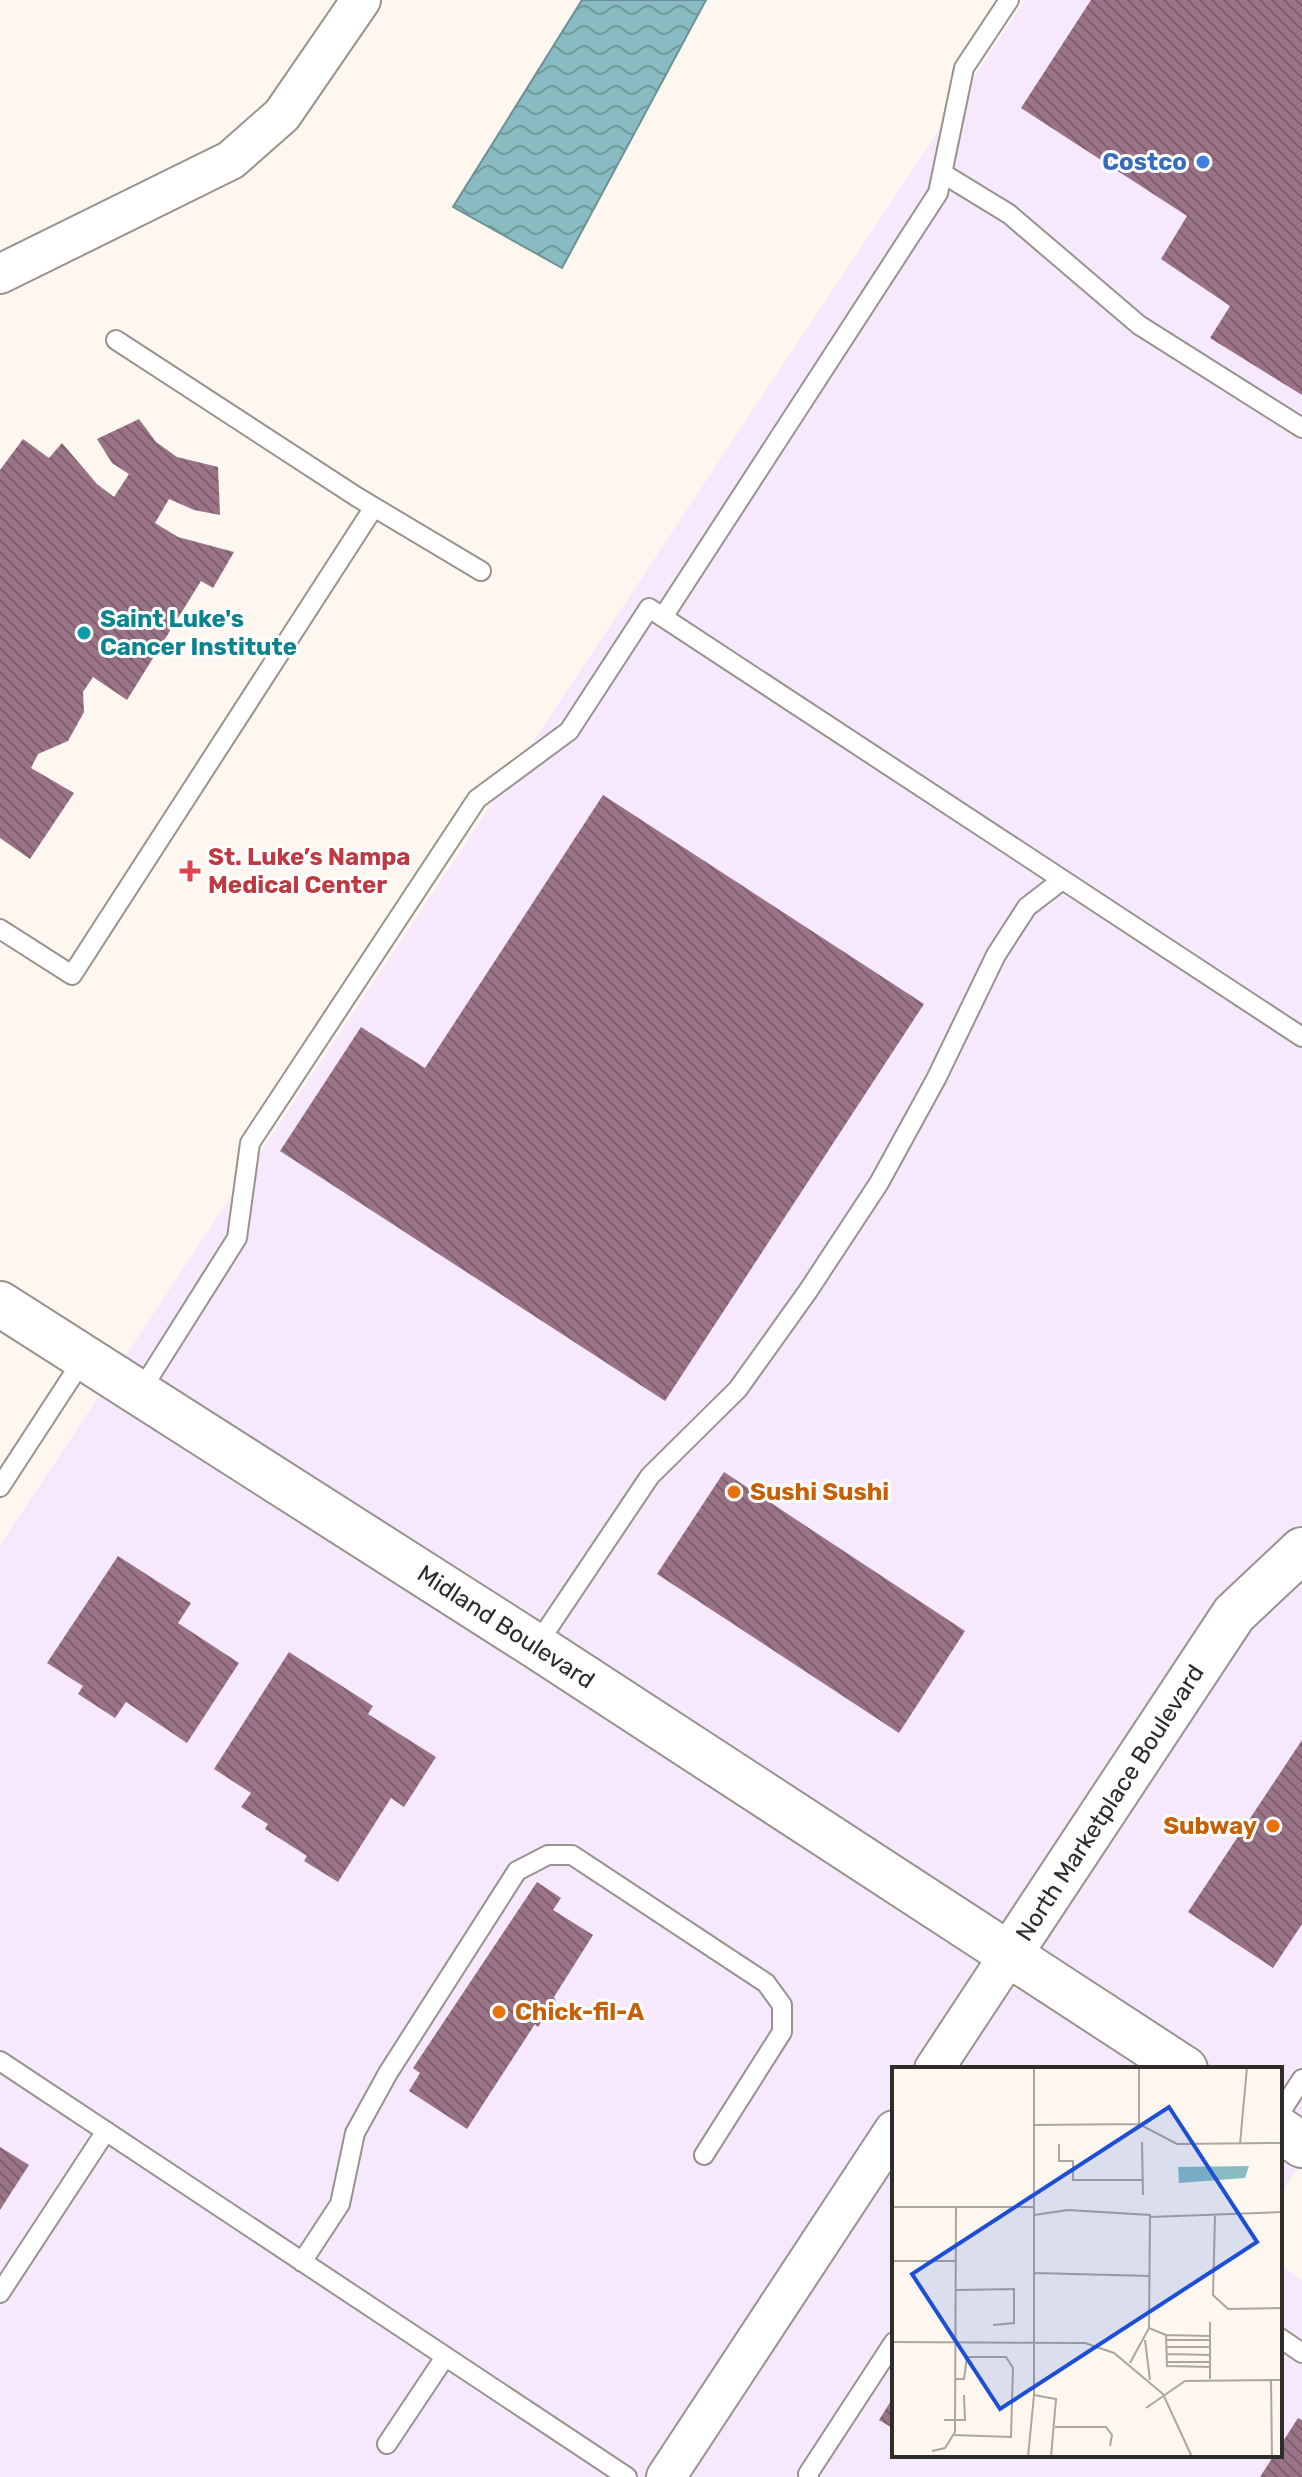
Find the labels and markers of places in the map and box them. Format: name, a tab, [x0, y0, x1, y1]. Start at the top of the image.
place label: Costco	[1102, 148, 1187, 176]
marker: Costco	[1194, 153, 1212, 171]
place label: Saint Luke's Cancer Institute	[100, 605, 297, 661]
marker: Saint Luke's Cancer Institute	[75, 624, 93, 642]
place label: St. Luke’s Nampa Medical Center	[208, 843, 410, 899]
marker: St. Luke’s Nampa Medical Center	[179, 860, 201, 882]
place label: Sushi Sushi	[750, 1478, 889, 1506]
marker: Sushi Sushi	[725, 1483, 743, 1501]
place label: Subway	[1163, 1812, 1257, 1840]
marker: Subway	[1264, 1817, 1282, 1835]
place label: Chick-fil-A	[515, 1998, 644, 2026]
marker: Chick-fil-A	[490, 2003, 508, 2021]

